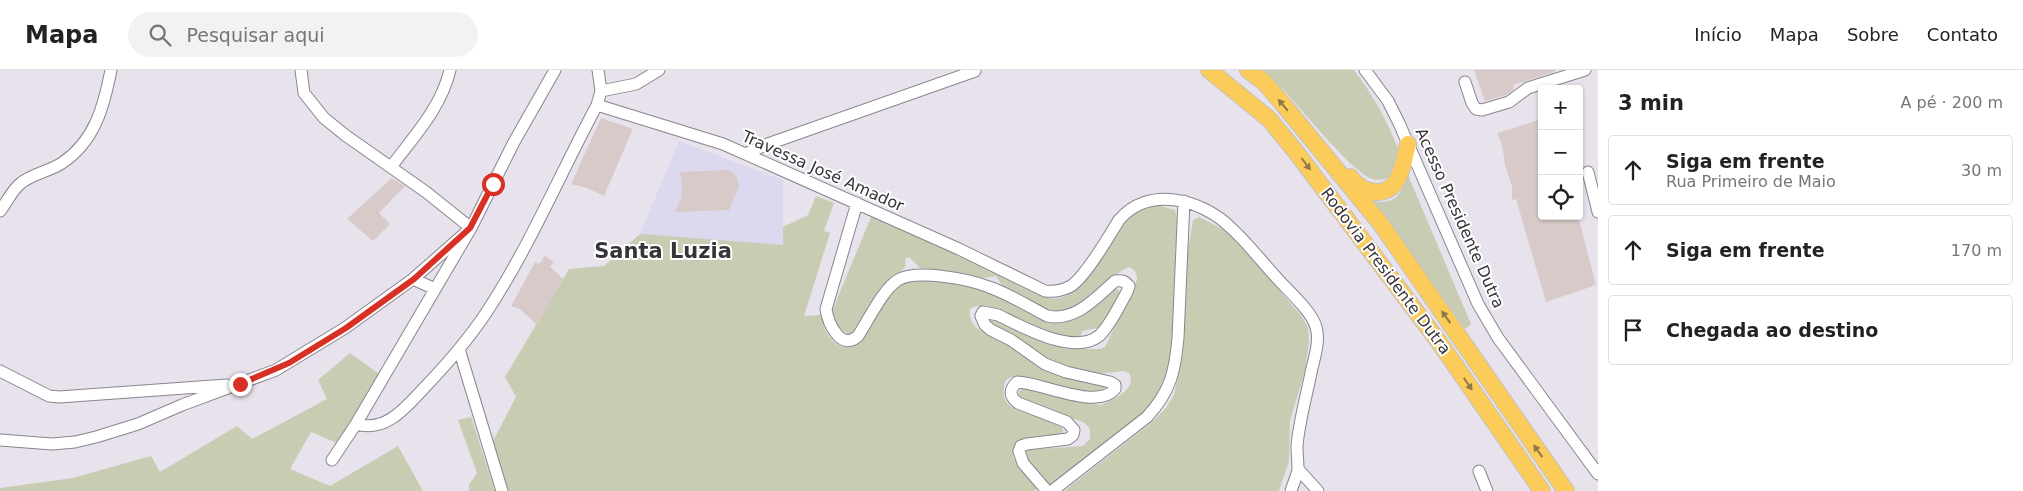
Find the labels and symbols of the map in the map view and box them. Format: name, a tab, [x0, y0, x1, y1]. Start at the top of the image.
one-way arrow	[1278, 99, 1289, 112]
street label: Acesso Presidente Dutra	[1412, 125, 1508, 311]
street label: Travessa José Amador	[738, 126, 907, 216]
one-way arrow	[1301, 157, 1311, 171]
route start	[482, 173, 505, 196]
street label: Rodovia Presidente Dutra	[1317, 184, 1455, 358]
district label: Santa Luzia	[594, 239, 732, 263]
one-way arrow	[1441, 310, 1451, 324]
route end	[229, 373, 252, 396]
one-way arrow	[1463, 377, 1473, 391]
one-way arrow	[1533, 444, 1543, 458]

